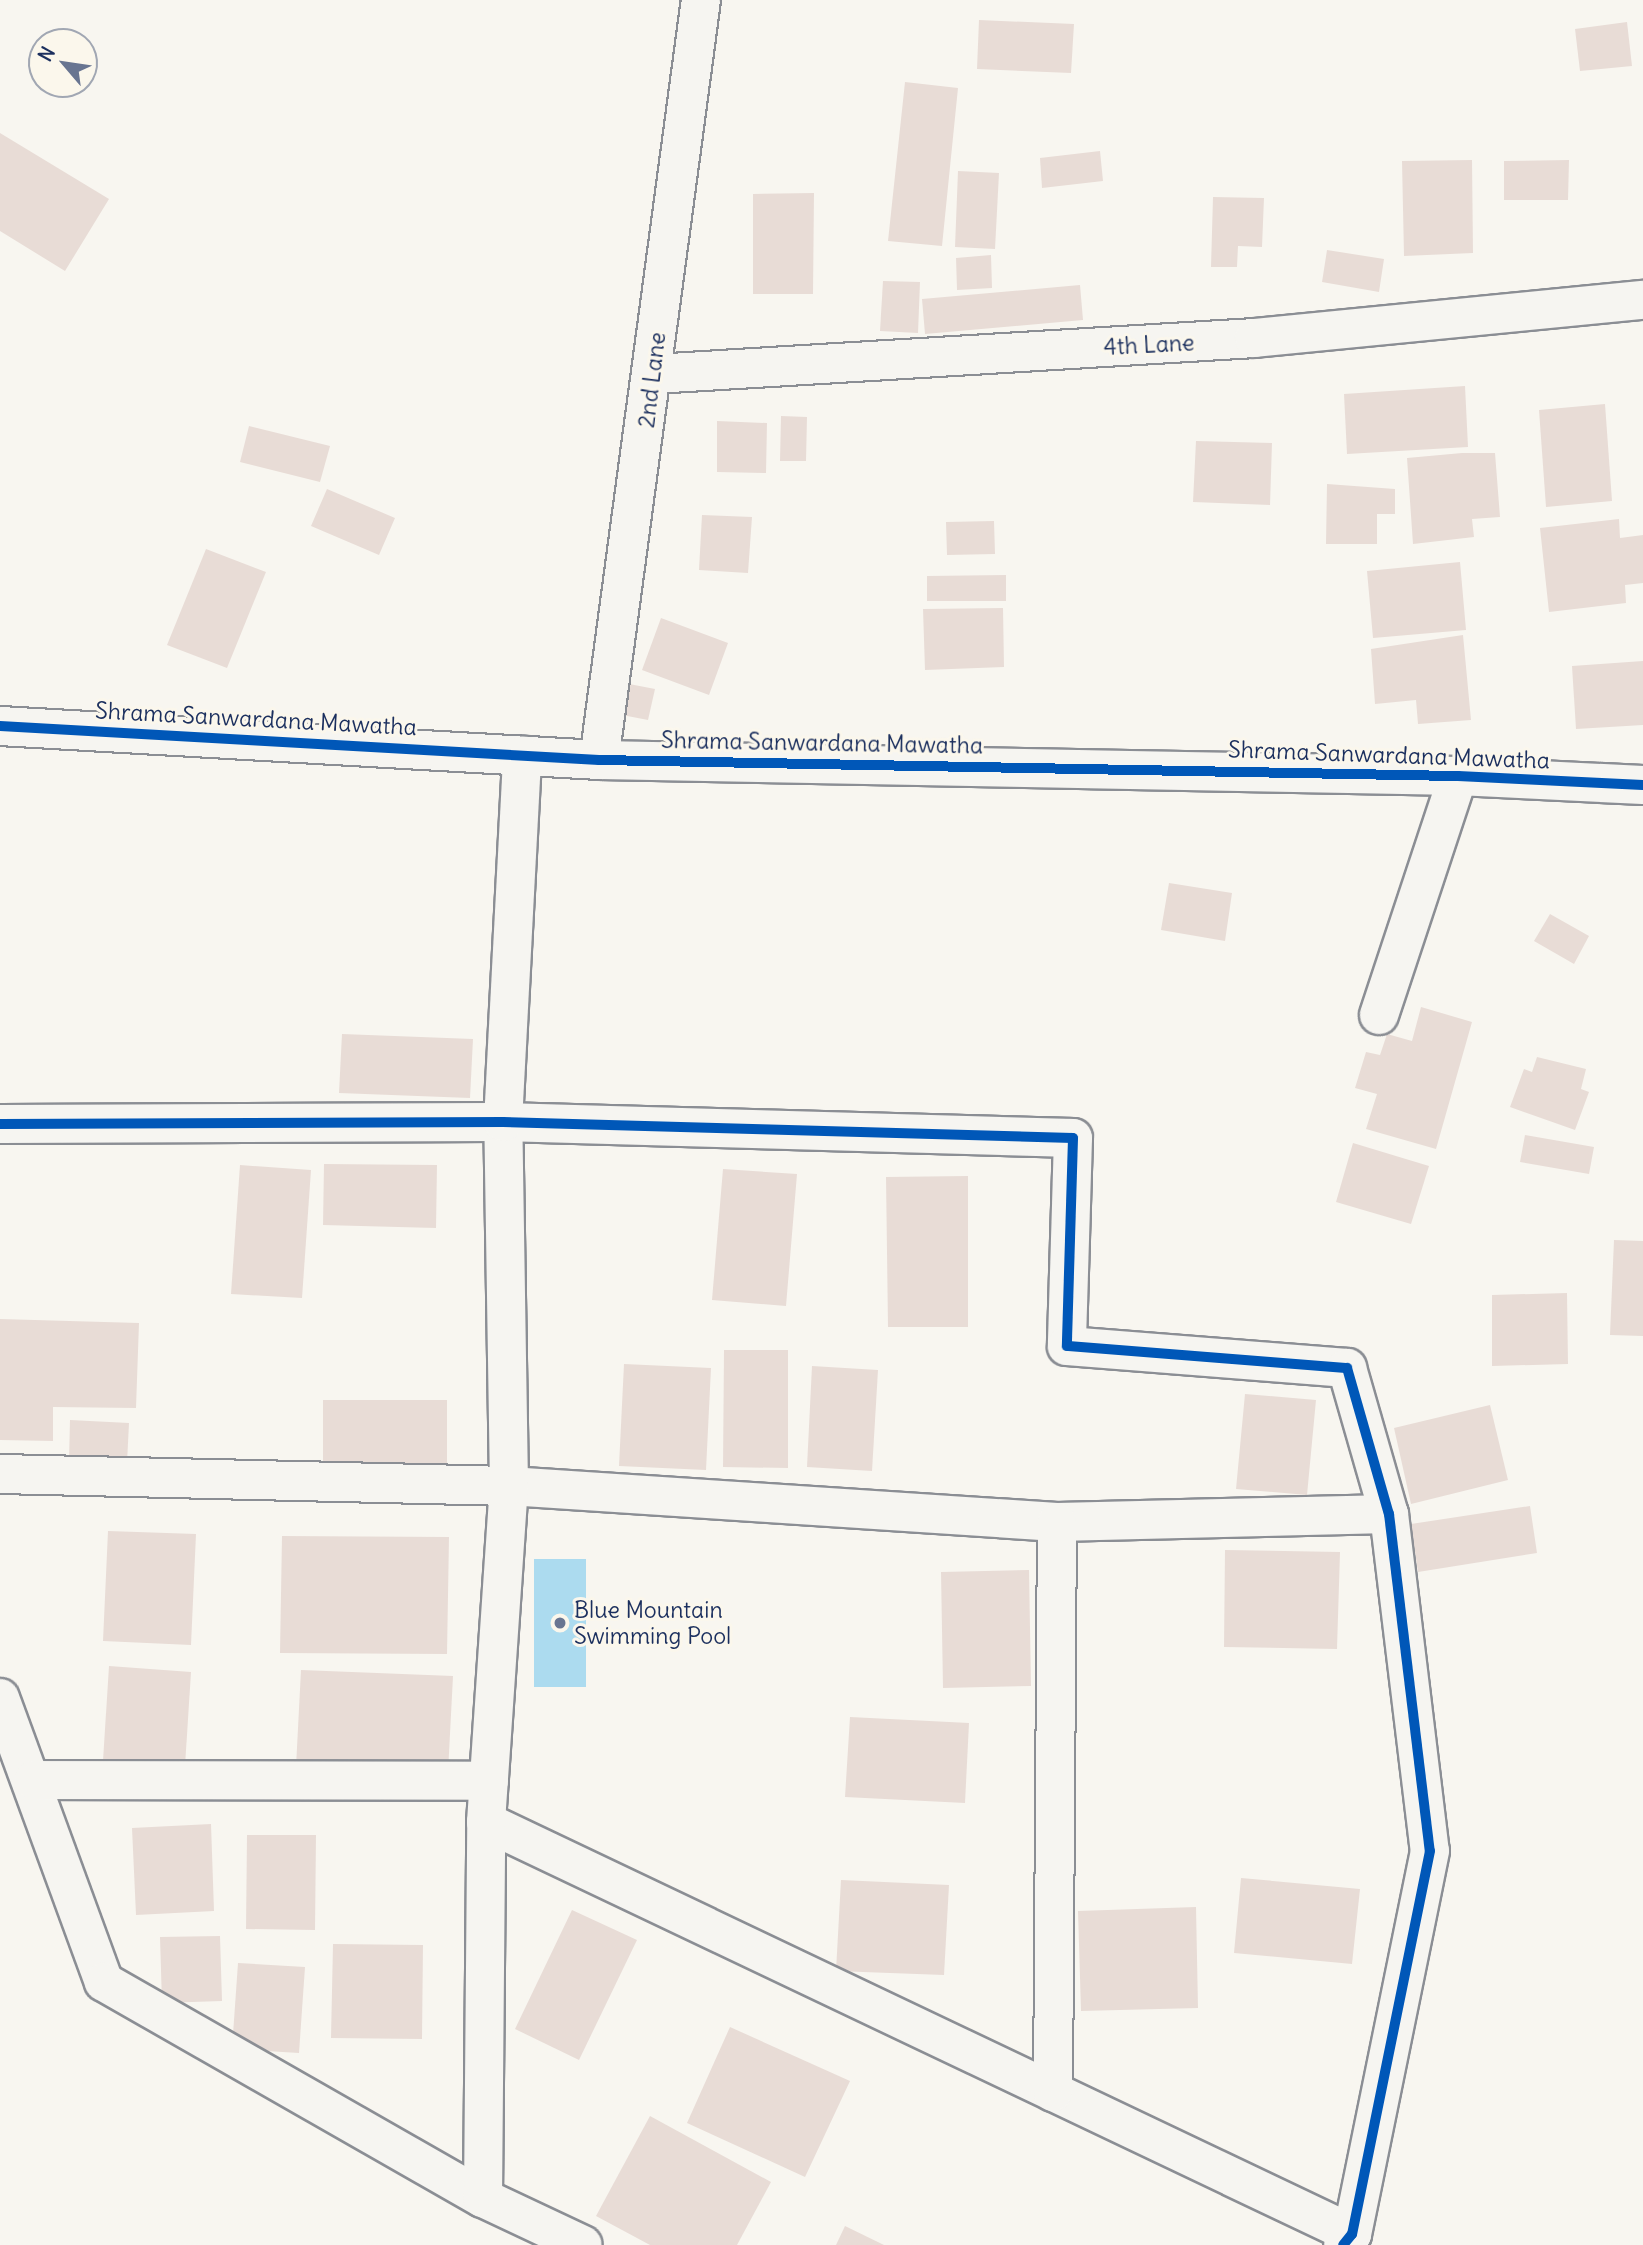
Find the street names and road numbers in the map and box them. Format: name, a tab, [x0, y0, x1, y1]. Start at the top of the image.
street label: 4th Lane	[1103, 329, 1195, 361]
street label: 2nd Lane	[632, 331, 672, 429]
street label: Shrama Sanwardana Mawatha	[94, 697, 418, 741]
street label: Shrama Sanwardana Mawatha	[661, 726, 983, 760]
street label: Shrama Sanwardana Mawatha	[1228, 736, 1550, 774]

